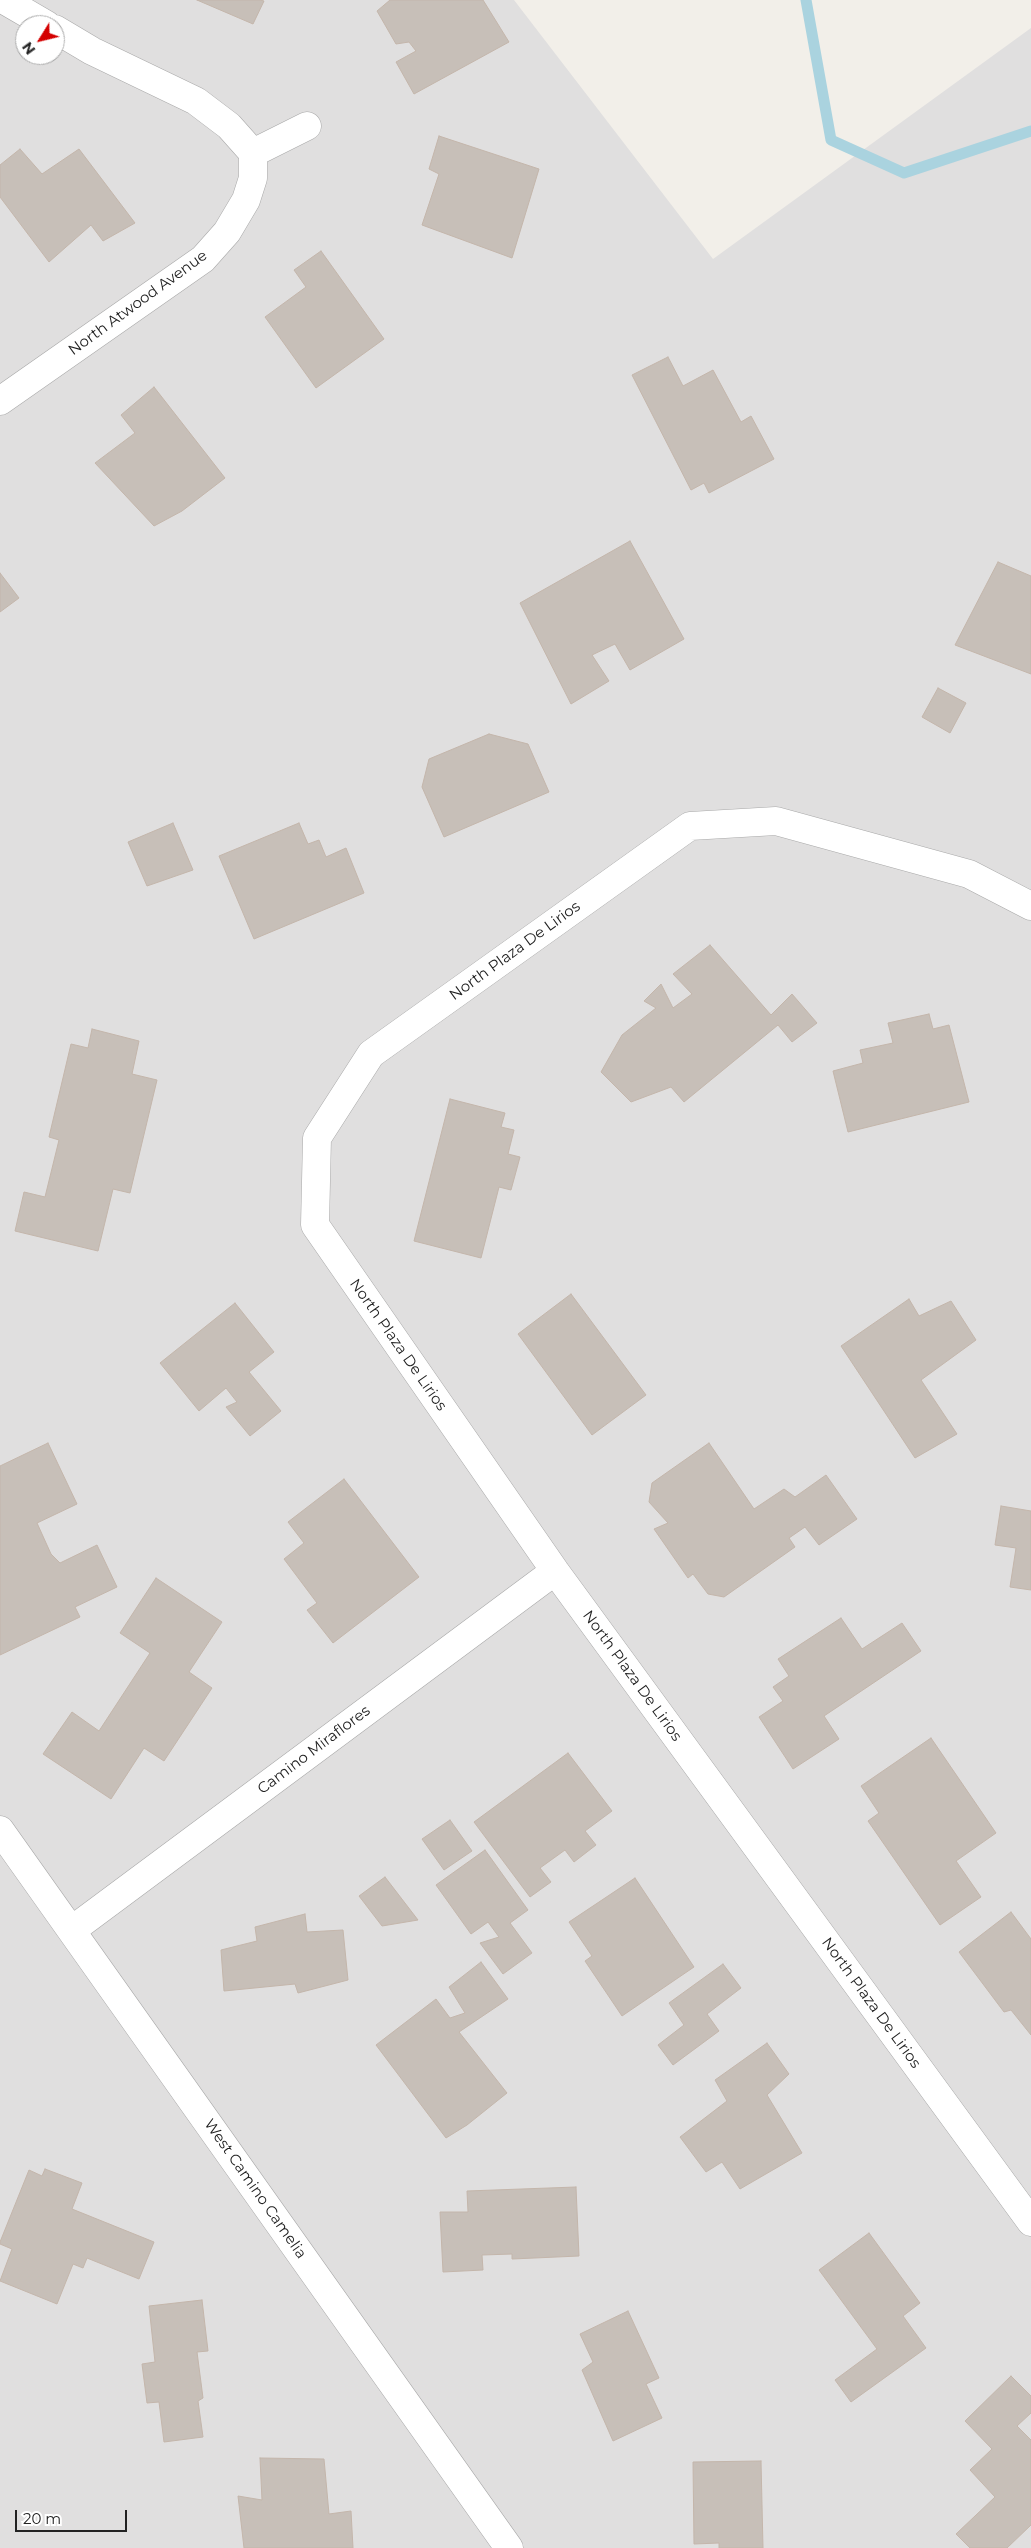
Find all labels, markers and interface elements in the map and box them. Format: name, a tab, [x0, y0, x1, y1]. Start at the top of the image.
north arrow	[15, 15, 65, 65]
text: N	[18, 38, 39, 58]
street label: North Atwood Avenue	[65, 247, 211, 359]
street label: North Plaza De Lirios	[446, 898, 584, 1004]
street label: North Plaza De Lirios	[346, 1276, 450, 1414]
street label: North Plaza De Lirios	[579, 1607, 685, 1745]
street label: Camino Miraflores	[254, 1702, 374, 1798]
street label: North Plaza De Lirios	[818, 1934, 924, 2072]
street label: West Camino Camelia	[200, 2116, 310, 2262]
scale bar	[18, 2500, 130, 2532]
text: 20 m	[23, 2509, 61, 2528]

